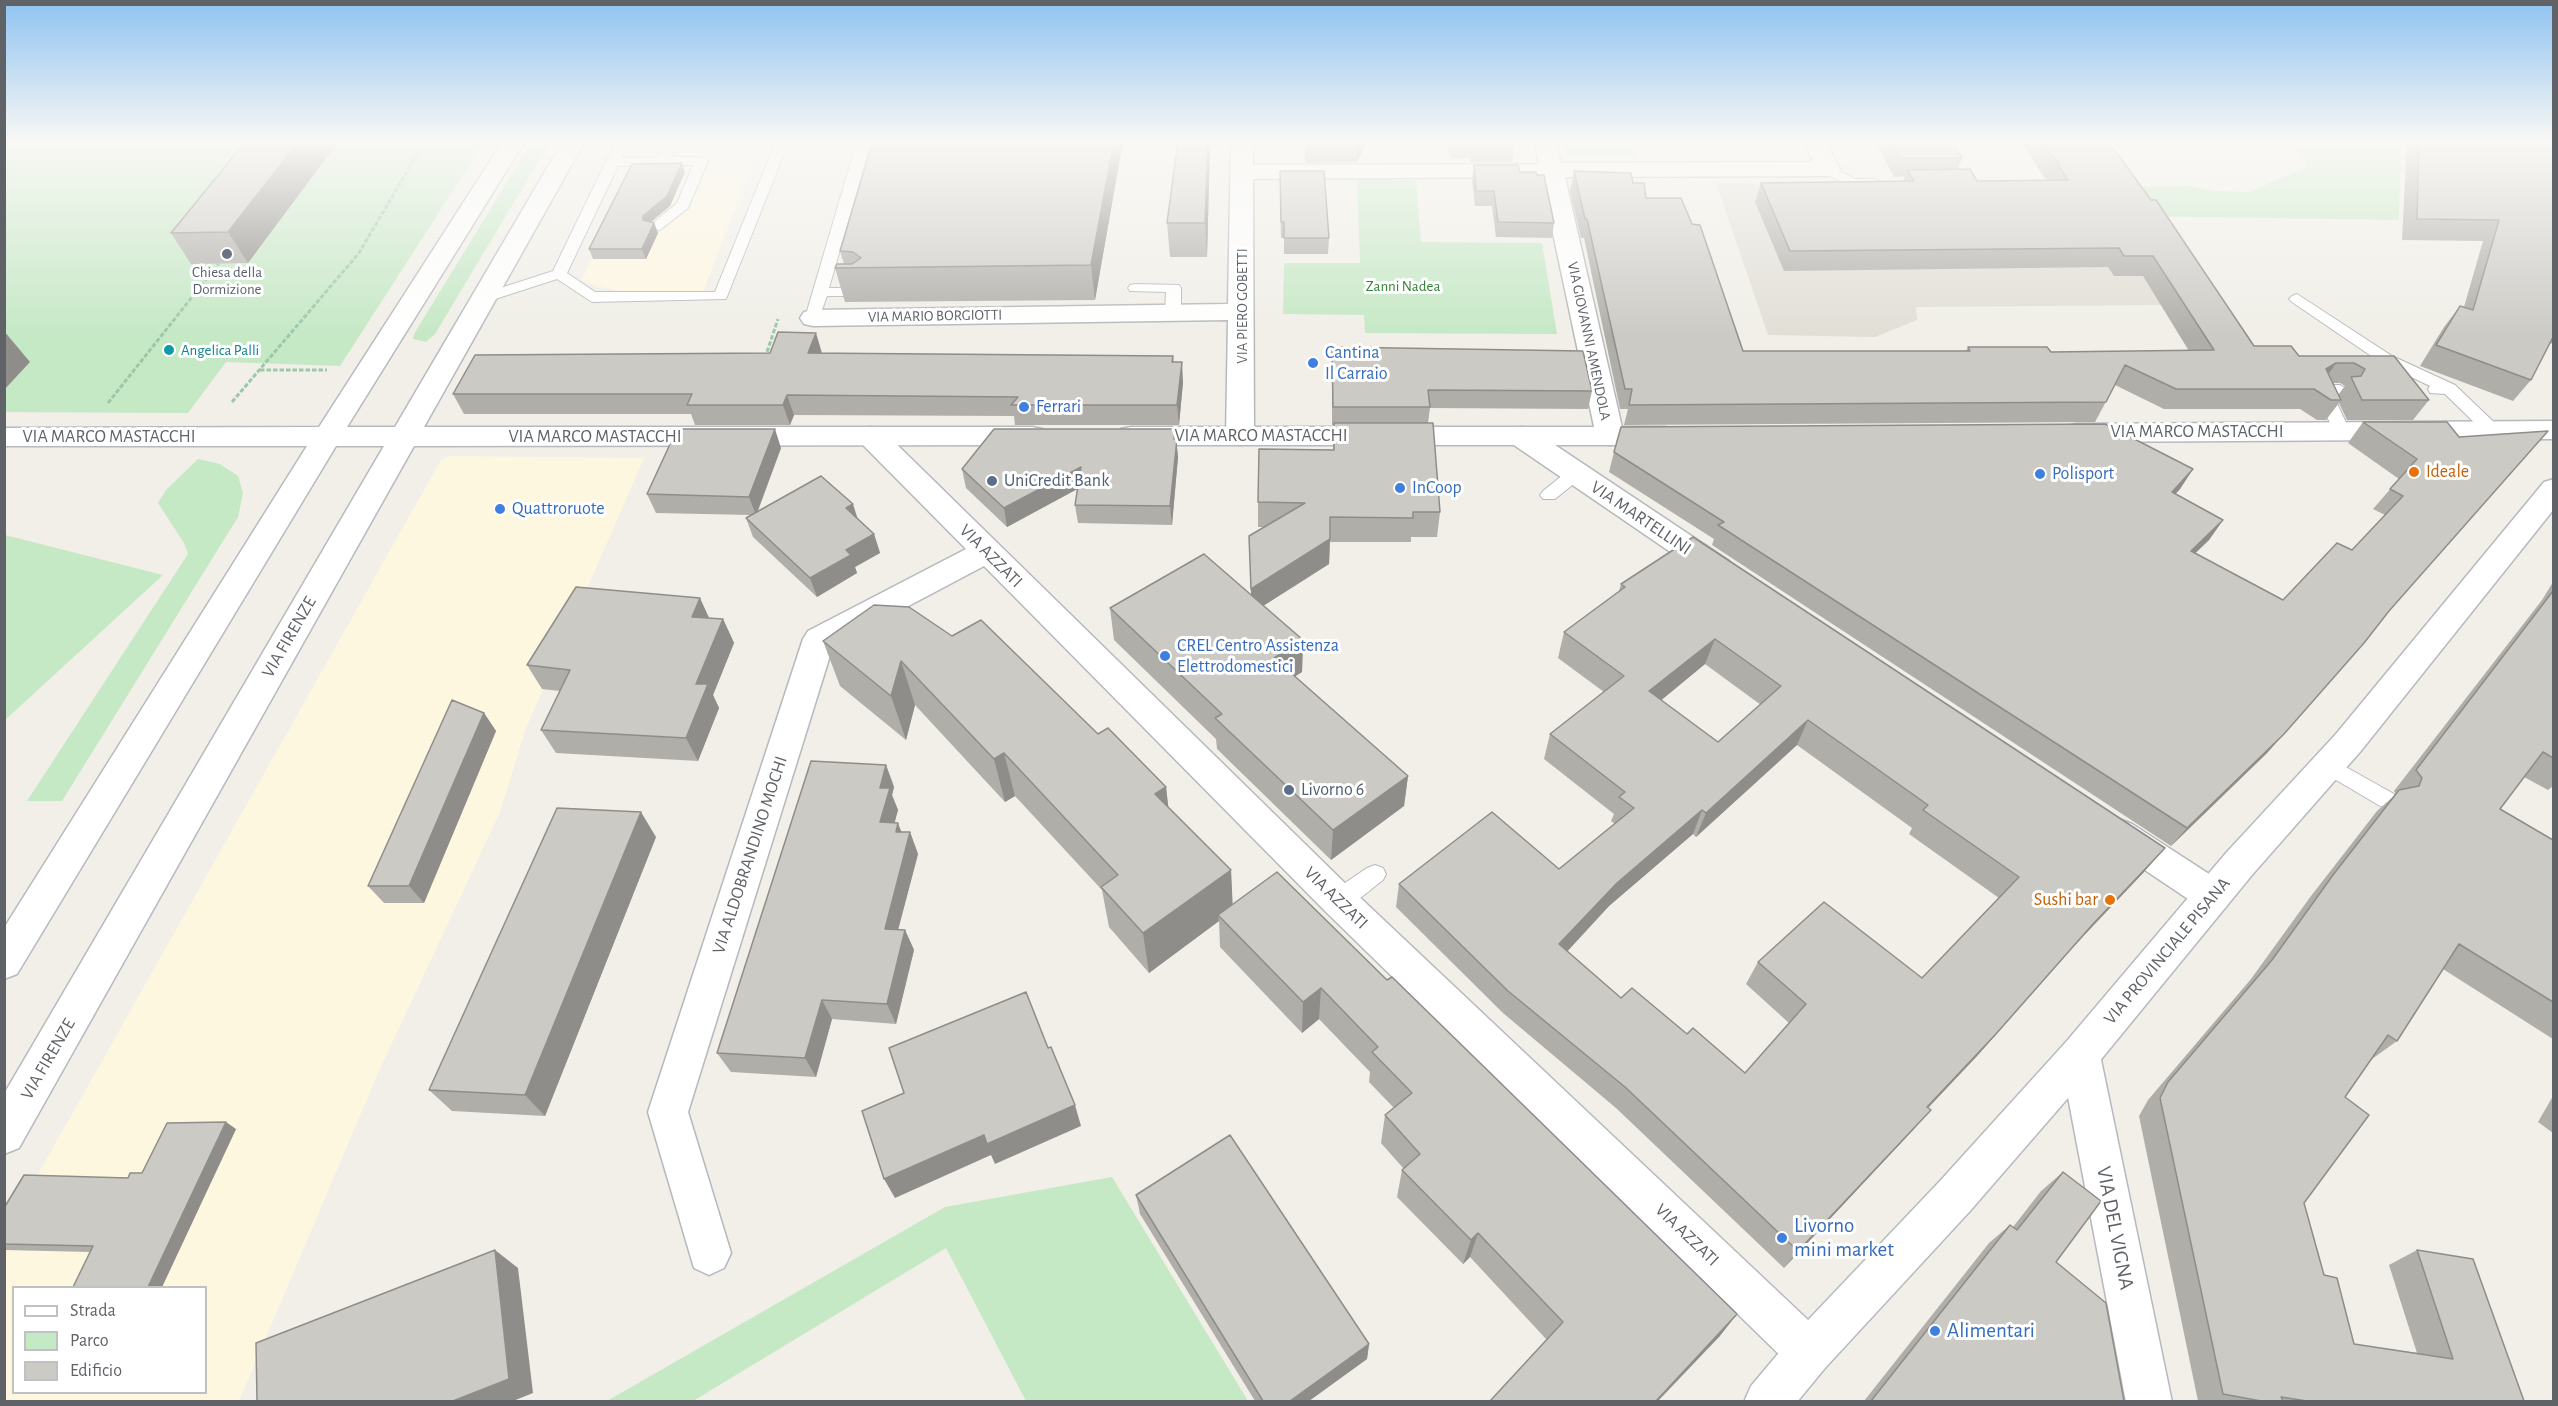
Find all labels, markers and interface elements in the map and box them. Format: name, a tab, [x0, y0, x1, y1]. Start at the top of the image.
marker: Chiesa della Dormizione	[220, 247, 234, 261]
street label: VIA PIERO GOBETTI	[1233, 248, 1251, 364]
street label: VIA GIOVANNI AMENDOLA	[1563, 260, 1615, 422]
place label: Chiesa della Dormizione	[192, 263, 262, 298]
park label: Zanni Nadea	[1366, 277, 1440, 295]
street label: VIA MARIO BORGIOTTI	[868, 306, 1002, 326]
place label: Angelica Palli	[181, 341, 259, 359]
place label: Cantina Il Carraio	[1325, 342, 1388, 385]
marker: Angelica Palli	[162, 343, 176, 357]
marker: Cantina Il Carraio	[1306, 356, 1320, 370]
place label: Ferrari	[1036, 396, 1081, 418]
marker: Ferrari	[1017, 400, 1031, 414]
street label: VIA MARCO MASTACCHI	[2110, 421, 2284, 443]
street label: VIA MARCO MASTACCHI	[1174, 425, 1348, 447]
street label: VIA MARCO MASTACCHI	[22, 426, 196, 448]
street label: VIA MARCO MASTACCHI	[508, 426, 682, 448]
place label: Ideale	[2426, 461, 2469, 483]
place label: Polisport	[2052, 463, 2114, 485]
marker: Ideale	[2407, 465, 2421, 479]
marker: Polisport	[2033, 467, 2047, 481]
place label: UniCredit Bank	[1004, 470, 1109, 492]
marker: UniCredit Bank	[985, 474, 999, 488]
street label: VIA MARTELLINI	[1587, 476, 1695, 560]
place label: InCoop	[1412, 477, 1462, 499]
marker: InCoop	[1393, 481, 1407, 495]
place label: Quattroruote	[512, 498, 605, 520]
marker: Quattroruote	[493, 502, 507, 516]
street label: VIA AZZATI	[955, 520, 1027, 592]
street label: VIA FIRENZE	[257, 593, 321, 681]
place label: CREL Centro Assistenza Elettrodomestici	[1177, 635, 1339, 678]
marker: CREL Centro Assistenza Elettrodomestici	[1158, 649, 1172, 663]
street label: VIA ALDOBRANDINO MOCHI	[708, 753, 792, 957]
place label: Livorno 6	[1301, 779, 1364, 801]
marker: Livorno 6	[1282, 783, 1296, 797]
street label: VIA AZZATI	[1299, 862, 1373, 934]
street label: VIA PROVINCIALE PISANA	[2099, 873, 2235, 1029]
place label: Sushi bar	[2034, 889, 2098, 911]
marker: Sushi bar	[2103, 893, 2117, 907]
street label: VIA FIRENZE	[16, 1015, 80, 1103]
street label: VIA DEL VIGNA	[2091, 1164, 2139, 1292]
street label: VIA AZZATI	[1650, 1199, 1724, 1271]
place label: Livorno mini market	[1794, 1213, 1894, 1263]
marker: Livorno mini market	[1775, 1231, 1789, 1245]
legend	[12, 1286, 207, 1394]
text: Strada	[70, 1302, 116, 1320]
place label: Alimentari	[1947, 1318, 2035, 1344]
marker: Alimentari	[1928, 1324, 1942, 1338]
text: Parco	[70, 1332, 109, 1350]
text: Edificio	[70, 1362, 122, 1380]

